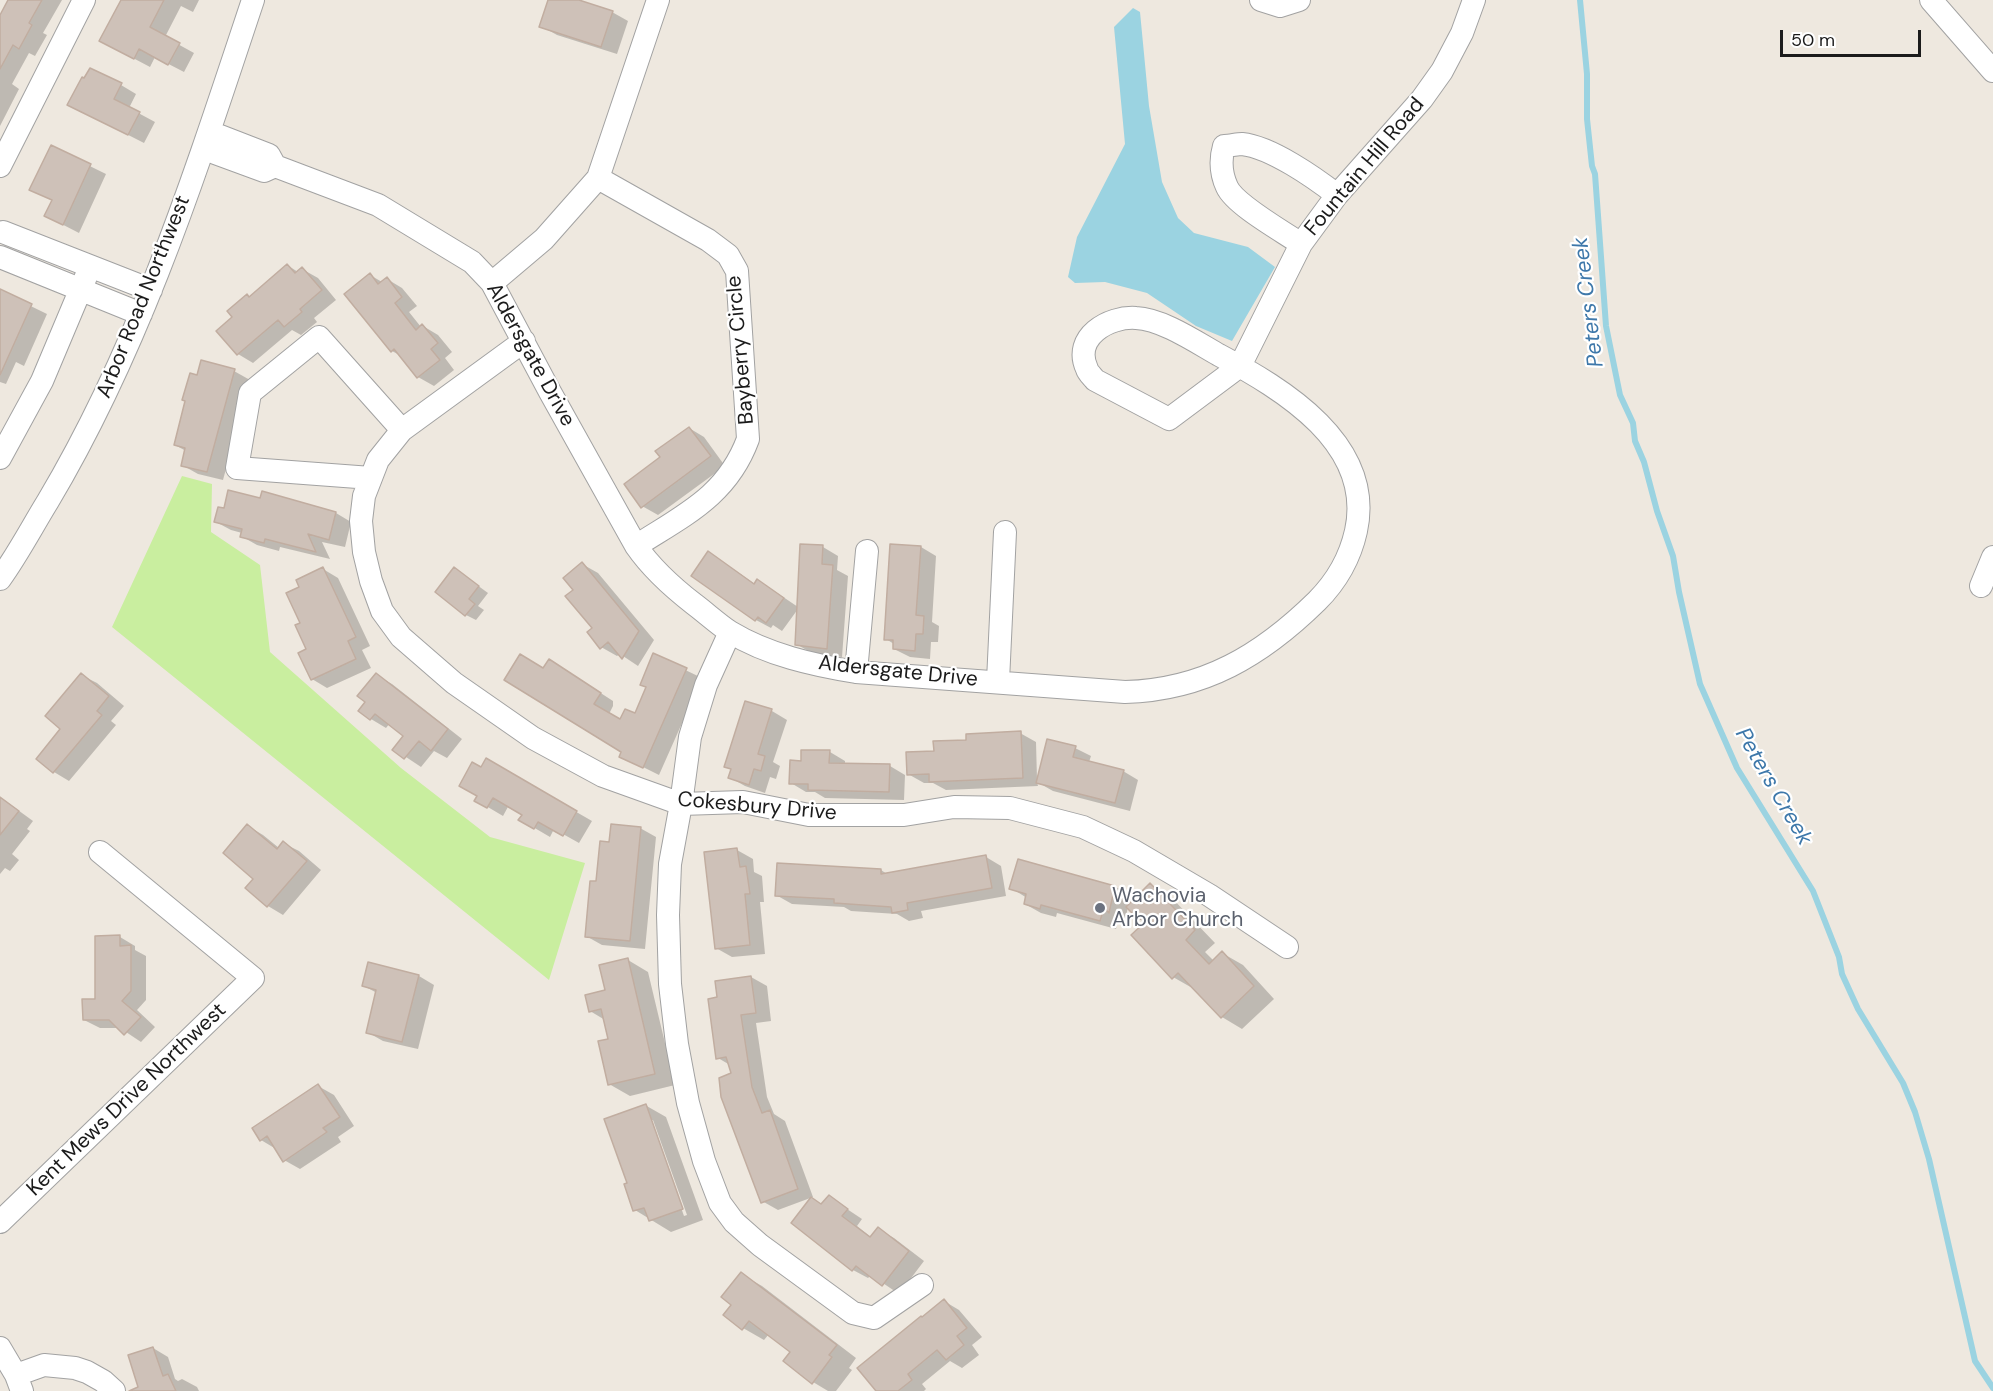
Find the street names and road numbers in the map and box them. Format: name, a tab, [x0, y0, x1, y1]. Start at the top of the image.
street label: Fountain Hill Road	[1300, 93, 1430, 241]
street label: Arbor Road Northwest	[92, 192, 196, 402]
street label: Bayberry Circle	[722, 274, 760, 426]
street label: Aldersgate Drive	[480, 279, 580, 431]
street label: Aldersgate Drive	[817, 651, 979, 693]
street label: Cokesbury Drive	[676, 787, 838, 827]
street label: Kent Mews Drive Northwest	[22, 998, 232, 1202]

